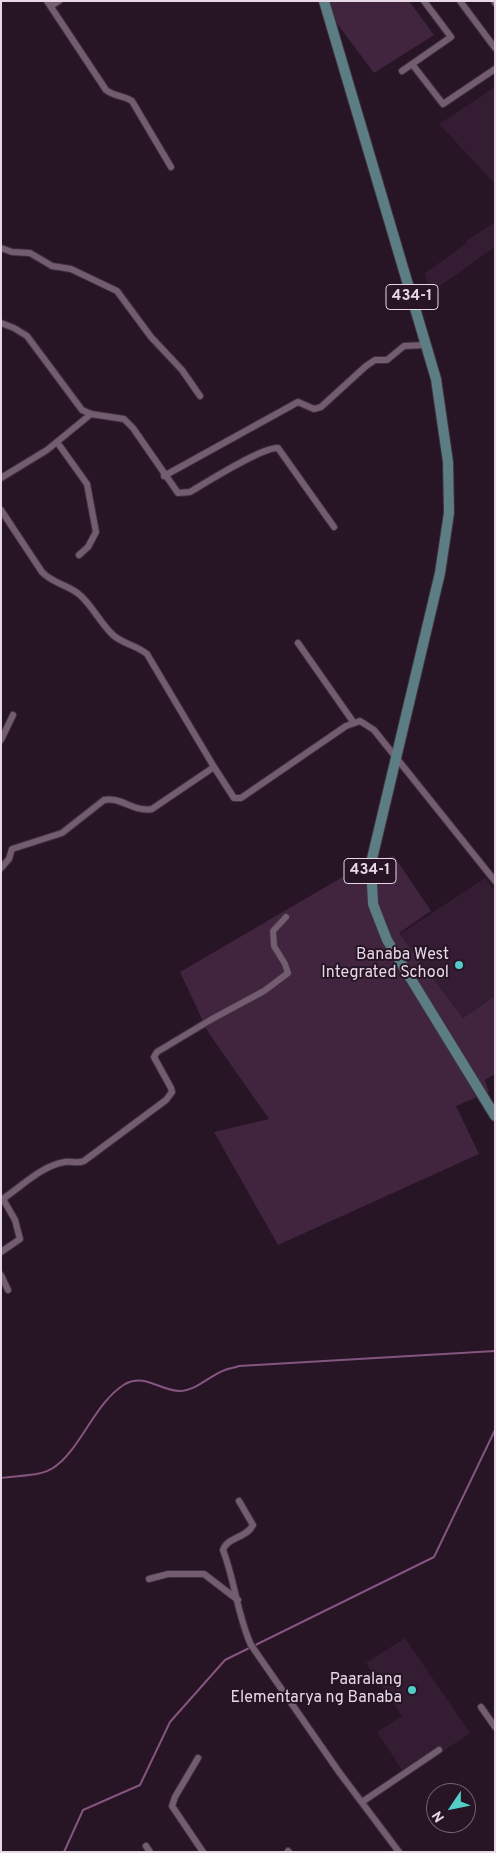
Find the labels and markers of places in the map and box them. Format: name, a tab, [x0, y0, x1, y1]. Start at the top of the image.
place label: Banaba West Integrated School	[321, 946, 449, 984]
marker: Banaba West Integrated School	[453, 959, 465, 971]
place label: Paaralang Elementarya ng Banaba	[231, 1671, 402, 1709]
marker: Paaralang Elementarya ng Banaba	[406, 1684, 418, 1696]

